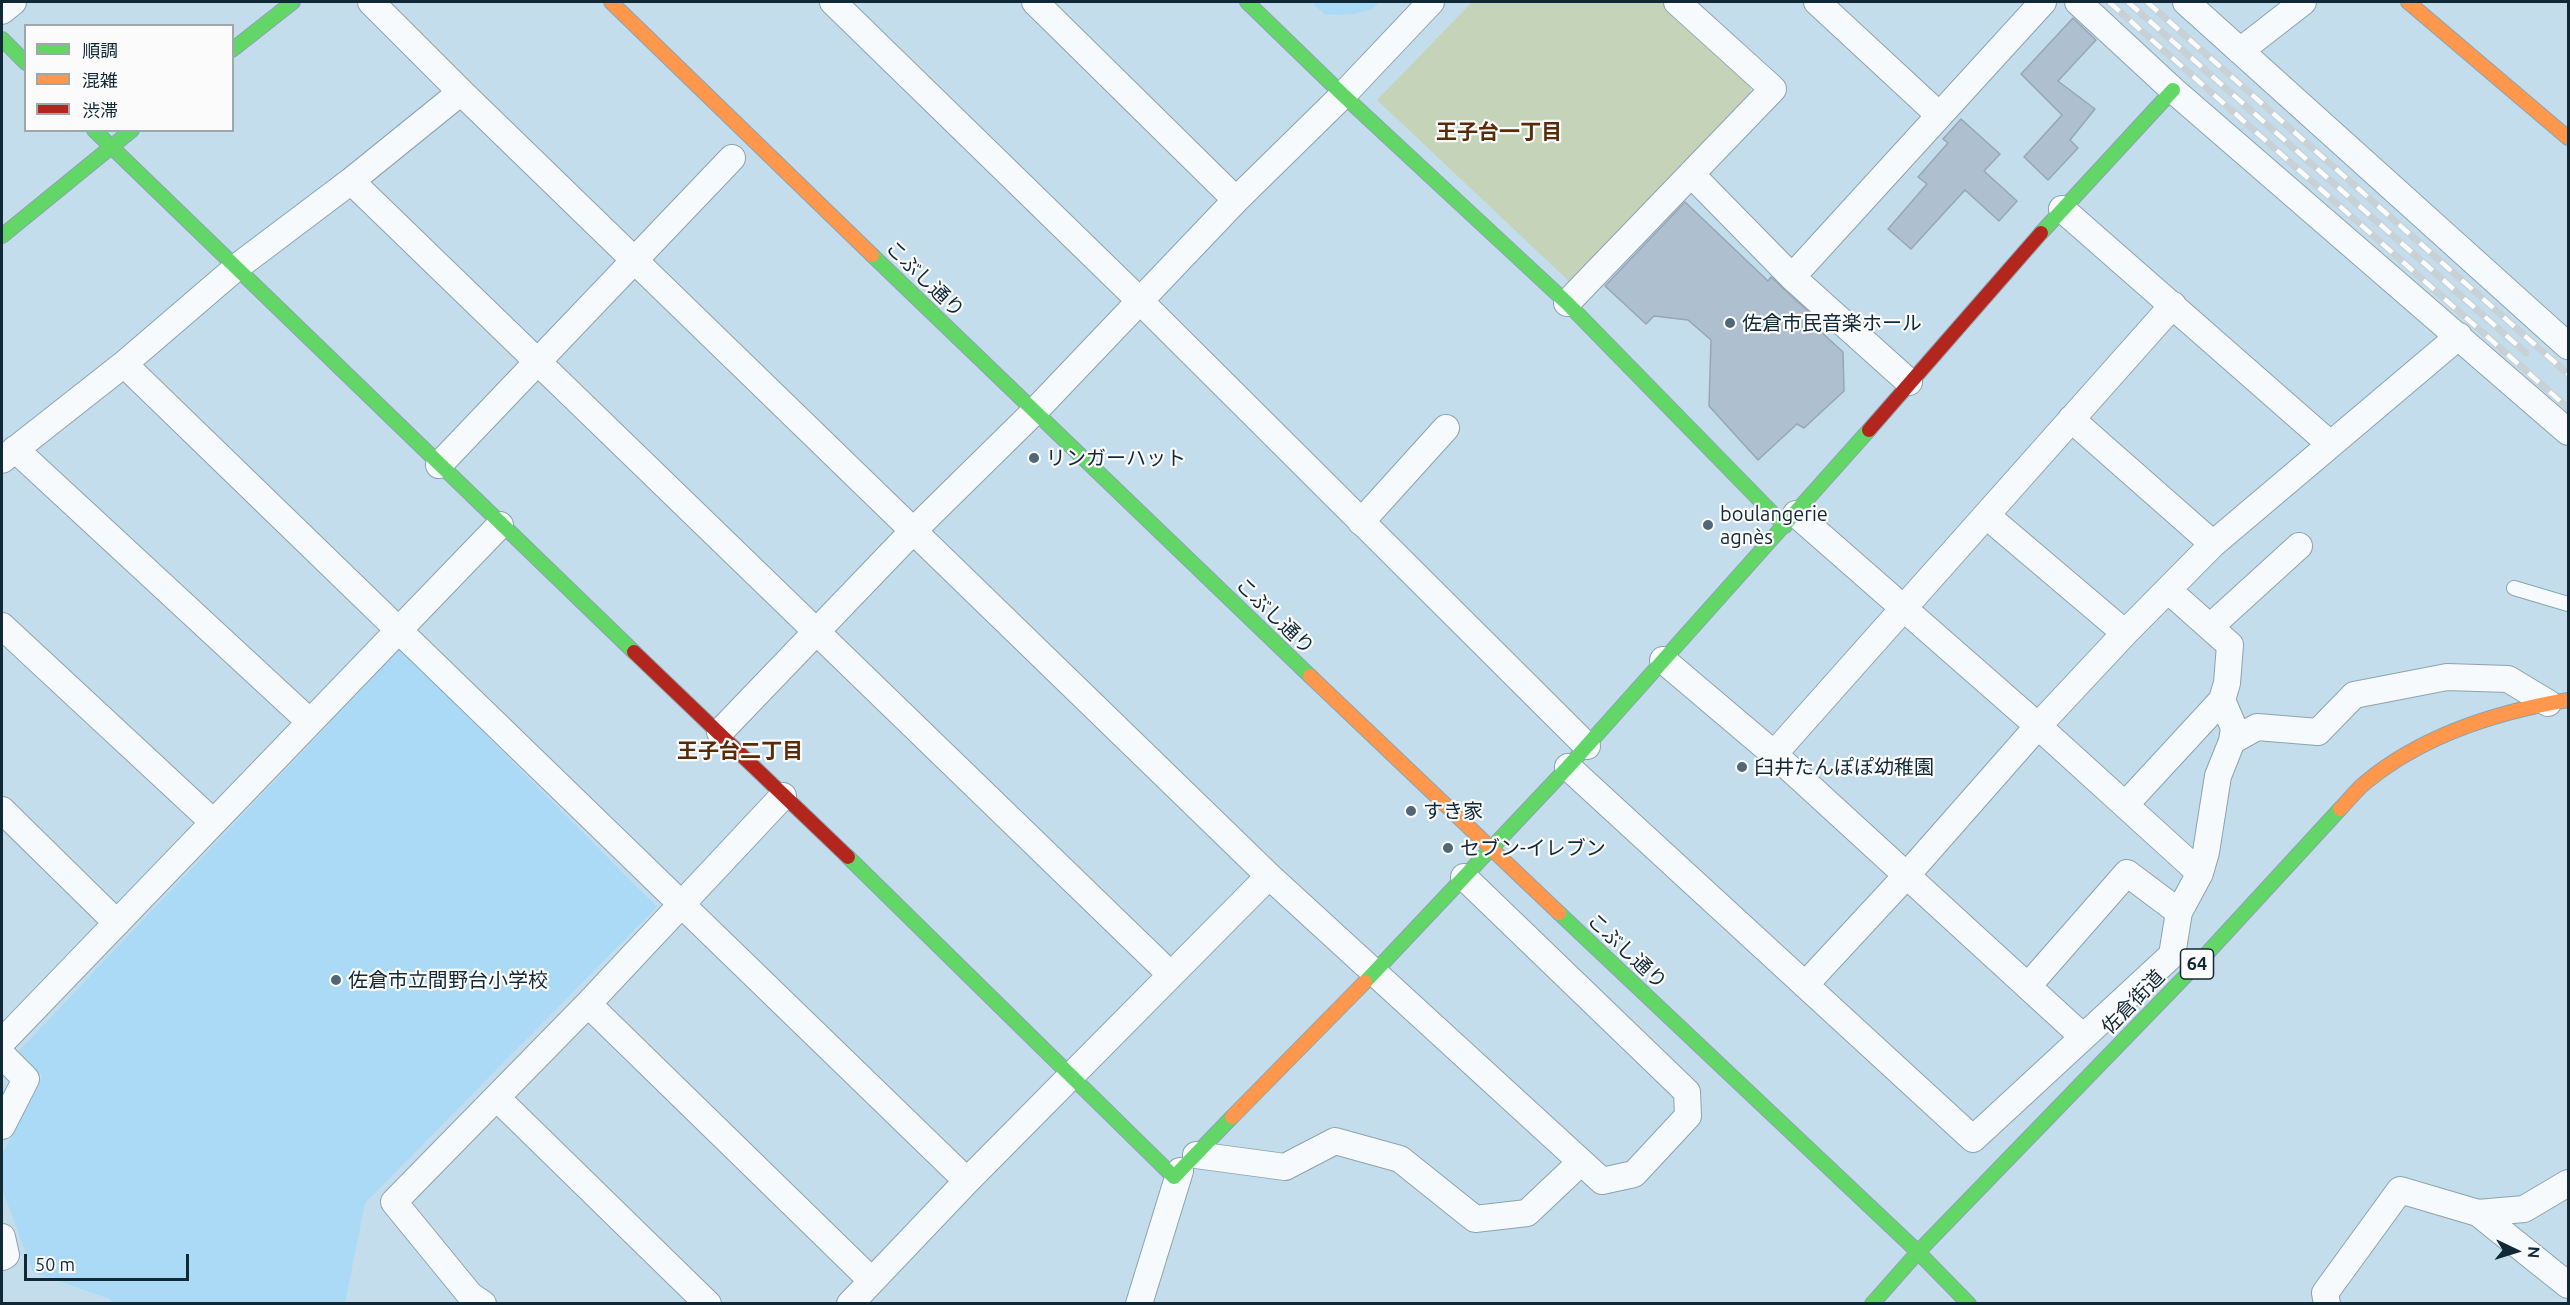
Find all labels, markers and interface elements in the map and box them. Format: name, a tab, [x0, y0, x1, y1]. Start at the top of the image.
legend	[24, 24, 234, 132]
text: 順調	[82, 40, 118, 60]
text: 混雑	[82, 70, 118, 90]
text: 渋滞	[82, 100, 118, 120]
district label: 王子台一丁目	[1436, 119, 1562, 145]
street label: こぶし通り	[881, 236, 969, 322]
place label: 佐倉市民音楽ホール	[1742, 311, 1922, 335]
marker: 佐倉市民音楽ホール	[1723, 316, 1737, 330]
place label: リンガーハット	[1046, 446, 1186, 470]
marker: リンガーハット	[1027, 451, 1041, 465]
place label: boulangerie agnès	[1720, 502, 1828, 549]
marker: boulangerie agnès	[1701, 518, 1715, 532]
street label: こぶし通り	[1231, 573, 1319, 659]
district label: 王子台二丁目	[677, 738, 803, 764]
place label: 臼井たんぽぽ幼稚園	[1754, 755, 1934, 779]
marker: 臼井たんぽぽ幼稚園	[1735, 760, 1749, 774]
place label: すき家	[1423, 799, 1483, 823]
marker: すき家	[1404, 804, 1418, 818]
place label: セブン-イレブン	[1460, 836, 1606, 860]
marker: セブン-イレブン	[1441, 841, 1455, 855]
street label: こぶし通り	[1582, 908, 1672, 994]
road number: 64	[2180, 949, 2214, 979]
street label: 佐倉街道	[2097, 965, 2169, 1039]
place label: 佐倉市立間野台小学校	[348, 968, 548, 992]
marker: 佐倉市立間野台小学校	[329, 973, 343, 987]
north arrow	[2486, 1221, 2546, 1281]
scale bar	[27, 1242, 192, 1280]
text: N	[2525, 1246, 2543, 1259]
text: 50 m	[35, 1254, 75, 1274]

